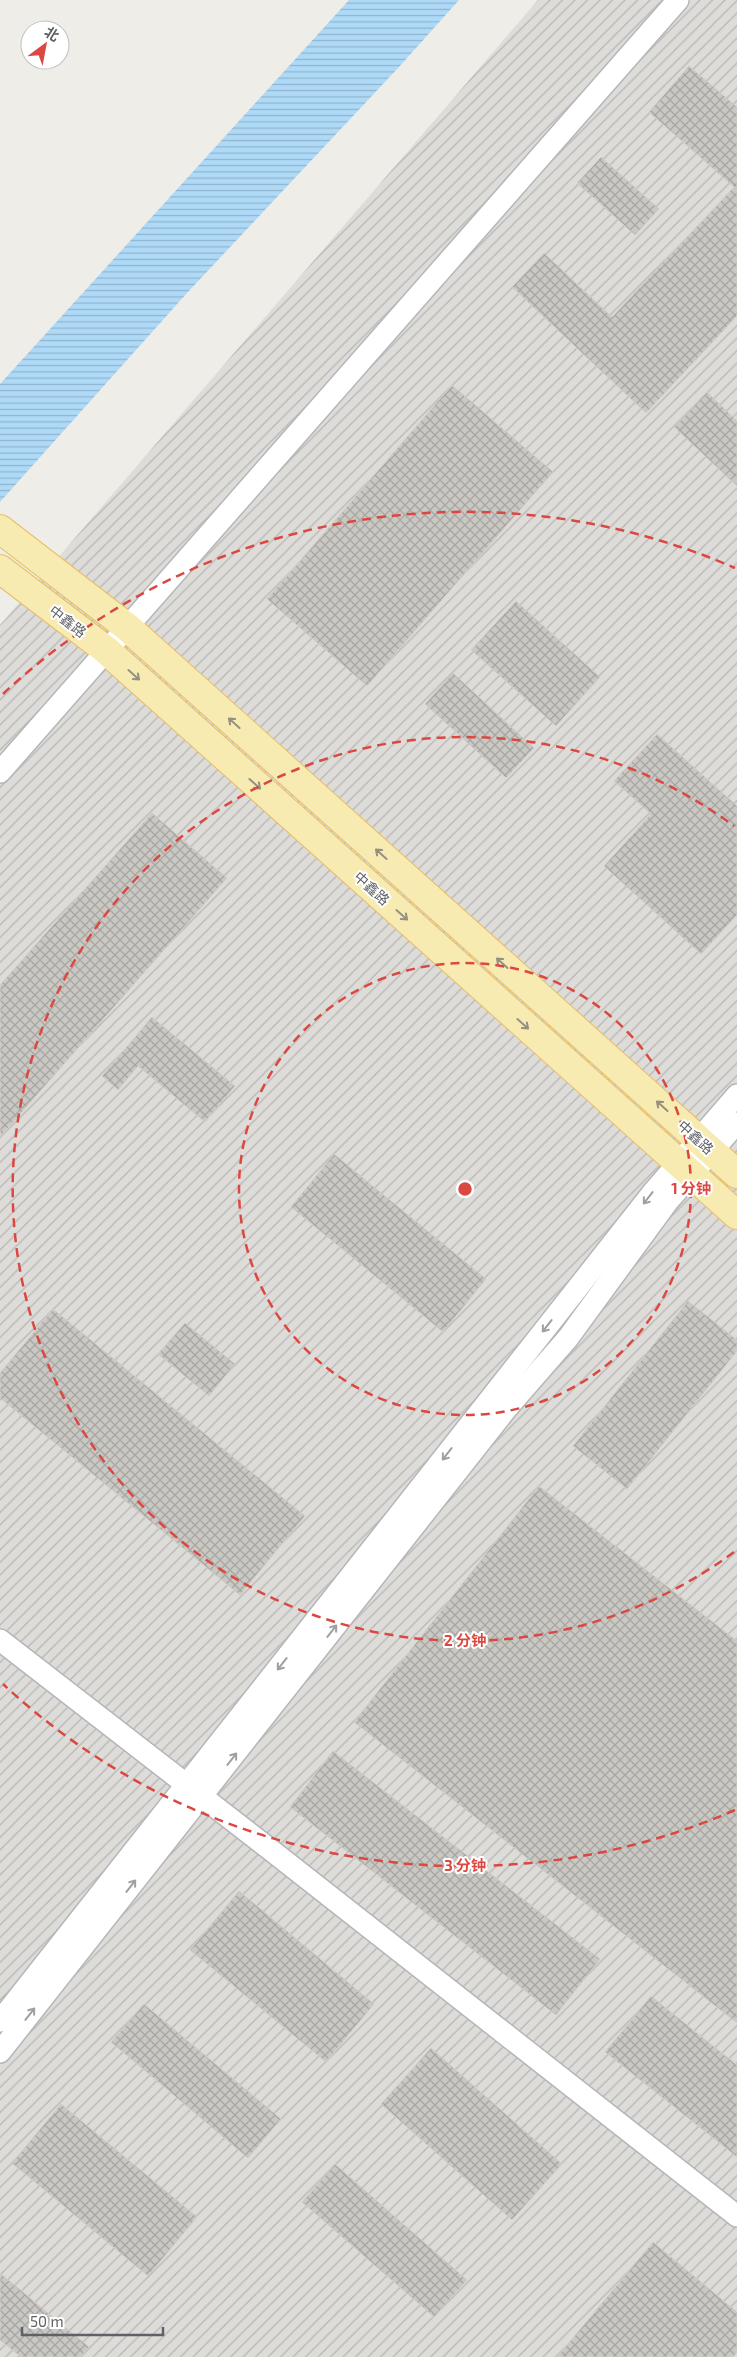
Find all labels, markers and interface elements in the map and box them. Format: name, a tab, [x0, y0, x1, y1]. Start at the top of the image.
north arrow	[20, 20, 70, 70]
text: 北	[42, 23, 63, 44]
street label: 中鑫路	[46, 601, 90, 641]
one-way arrow	[128, 669, 141, 681]
one-way arrow	[227, 717, 240, 728]
one-way arrow	[249, 778, 262, 789]
one-way arrow	[374, 849, 387, 860]
street label: 中鑫路	[351, 868, 393, 908]
one-way arrow	[396, 910, 409, 921]
one-way arrow	[495, 957, 508, 969]
one-way arrow	[517, 1018, 530, 1030]
one-way arrow	[655, 1101, 668, 1112]
street label: 中鑫路	[675, 1117, 717, 1157]
text: 1 分钟	[671, 1179, 711, 1197]
centre of rings	[456, 1180, 474, 1198]
one-way arrow	[643, 1191, 653, 1205]
one-way arrow	[542, 1319, 553, 1332]
one-way arrow	[442, 1447, 452, 1461]
one-way arrow	[327, 1624, 337, 1638]
text: 2 分钟	[444, 1631, 486, 1649]
one-way arrow	[276, 1657, 287, 1670]
one-way arrow	[226, 1753, 237, 1766]
text: 3 分钟	[444, 1856, 486, 1874]
one-way arrow	[125, 1880, 136, 1893]
one-way arrow	[25, 2008, 36, 2021]
scale bar	[22, 2304, 164, 2336]
text: 50 m	[30, 2312, 64, 2330]

